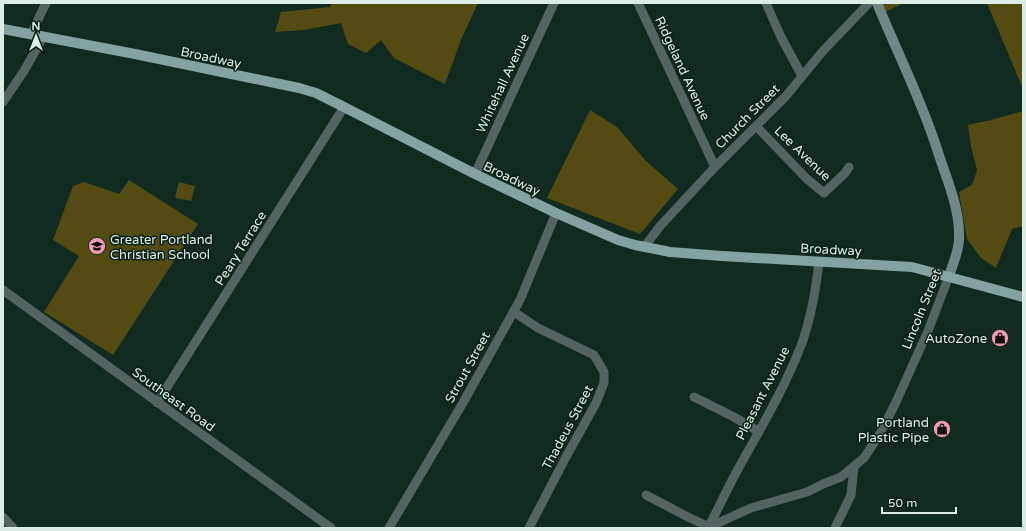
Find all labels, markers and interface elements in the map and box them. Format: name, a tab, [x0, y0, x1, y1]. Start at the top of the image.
street label: Ridgeland Avenue	[651, 14, 713, 123]
north arrow	[16, 16, 56, 56]
text: N	[32, 20, 40, 33]
street label: Whitehall Avenue	[473, 31, 533, 136]
street label: Broadway	[179, 44, 243, 72]
street label: Church Street	[712, 81, 783, 152]
street label: Lee Avenue	[771, 123, 834, 185]
street label: Broadway	[480, 158, 543, 200]
street label: Peary Terrace	[212, 208, 270, 289]
place label: Greater Portland Christian School	[110, 232, 213, 263]
school or university icon: Greater Portland Christian School	[87, 236, 107, 256]
street label: Broadway	[800, 240, 862, 260]
street label: Lincoln Street	[899, 267, 945, 352]
shop icon: AutoZone	[990, 328, 1010, 348]
street label: Strout Street	[442, 329, 494, 406]
place label: AutoZone	[925, 331, 987, 347]
street label: Pleasant Avenue	[732, 344, 793, 443]
street label: Southeast Road	[129, 364, 218, 435]
street label: Thadeus Street	[539, 382, 597, 472]
place label: Portland Plastic Pipe	[858, 415, 929, 446]
shop icon: Portland Plastic Pipe	[932, 419, 952, 439]
scale bar	[882, 489, 956, 515]
text: 50 m	[888, 496, 917, 510]

